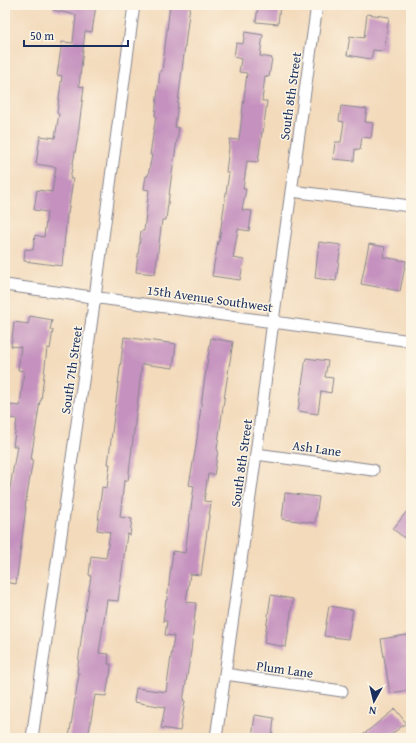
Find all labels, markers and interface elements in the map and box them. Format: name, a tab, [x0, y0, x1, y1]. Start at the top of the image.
scale bar	[24, 22, 128, 48]
text: 50 m	[30, 27, 54, 44]
street label: South 8th Street	[275, 50, 306, 141]
street label: 15th Avenue Southwest	[146, 280, 274, 317]
street label: South 7th Street	[56, 324, 87, 415]
street label: South 8th Street	[226, 417, 257, 508]
street label: Ash Lane	[291, 436, 343, 461]
street label: Plum Lane	[255, 656, 314, 683]
north arrow	[354, 681, 394, 721]
text: N	[367, 702, 377, 719]

